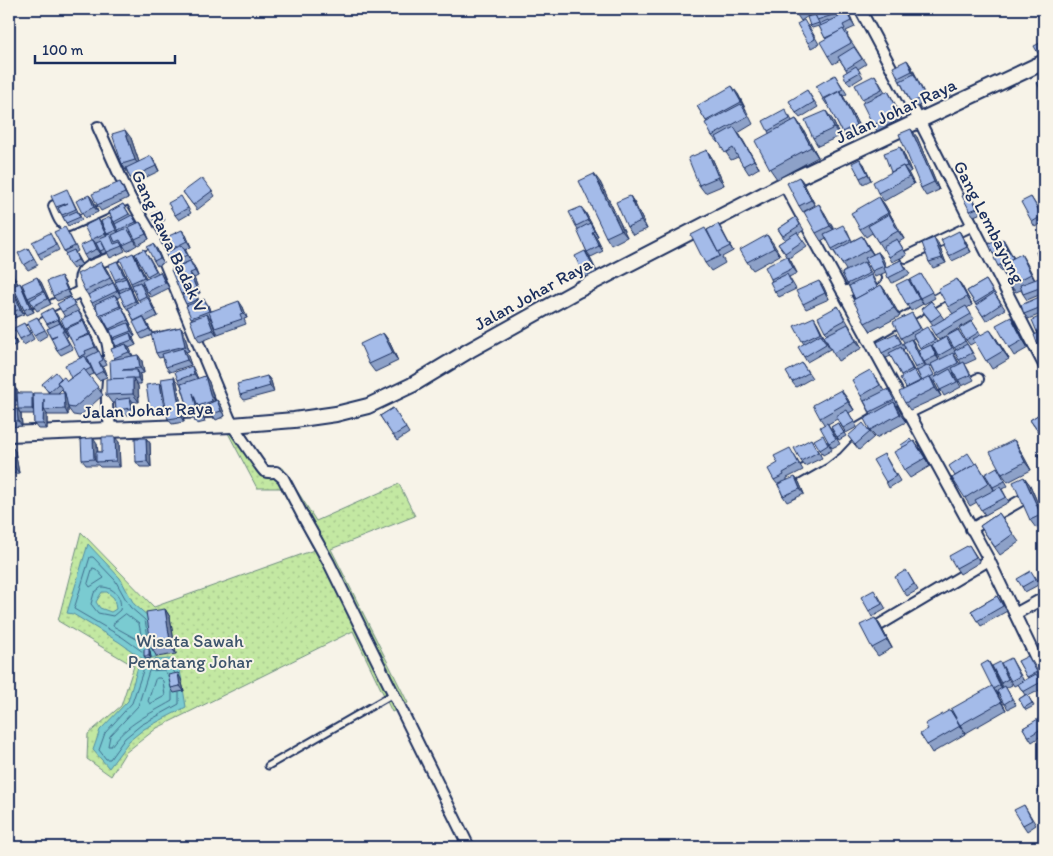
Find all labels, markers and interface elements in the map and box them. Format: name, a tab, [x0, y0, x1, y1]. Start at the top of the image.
scale bar	[35, 32, 175, 64]
text: 100 m	[42, 41, 84, 59]
street label: Jalan Johar Raya	[832, 73, 960, 149]
street label: Gang Lembayung	[949, 157, 1030, 288]
street label: Gang Rawa Badak V	[126, 166, 212, 316]
street label: Jalan Johar Raya	[471, 252, 596, 335]
street label: Jalan Johar Raya	[82, 397, 214, 423]
park label: Wisata Sawah Pematang Johar	[128, 630, 253, 673]

